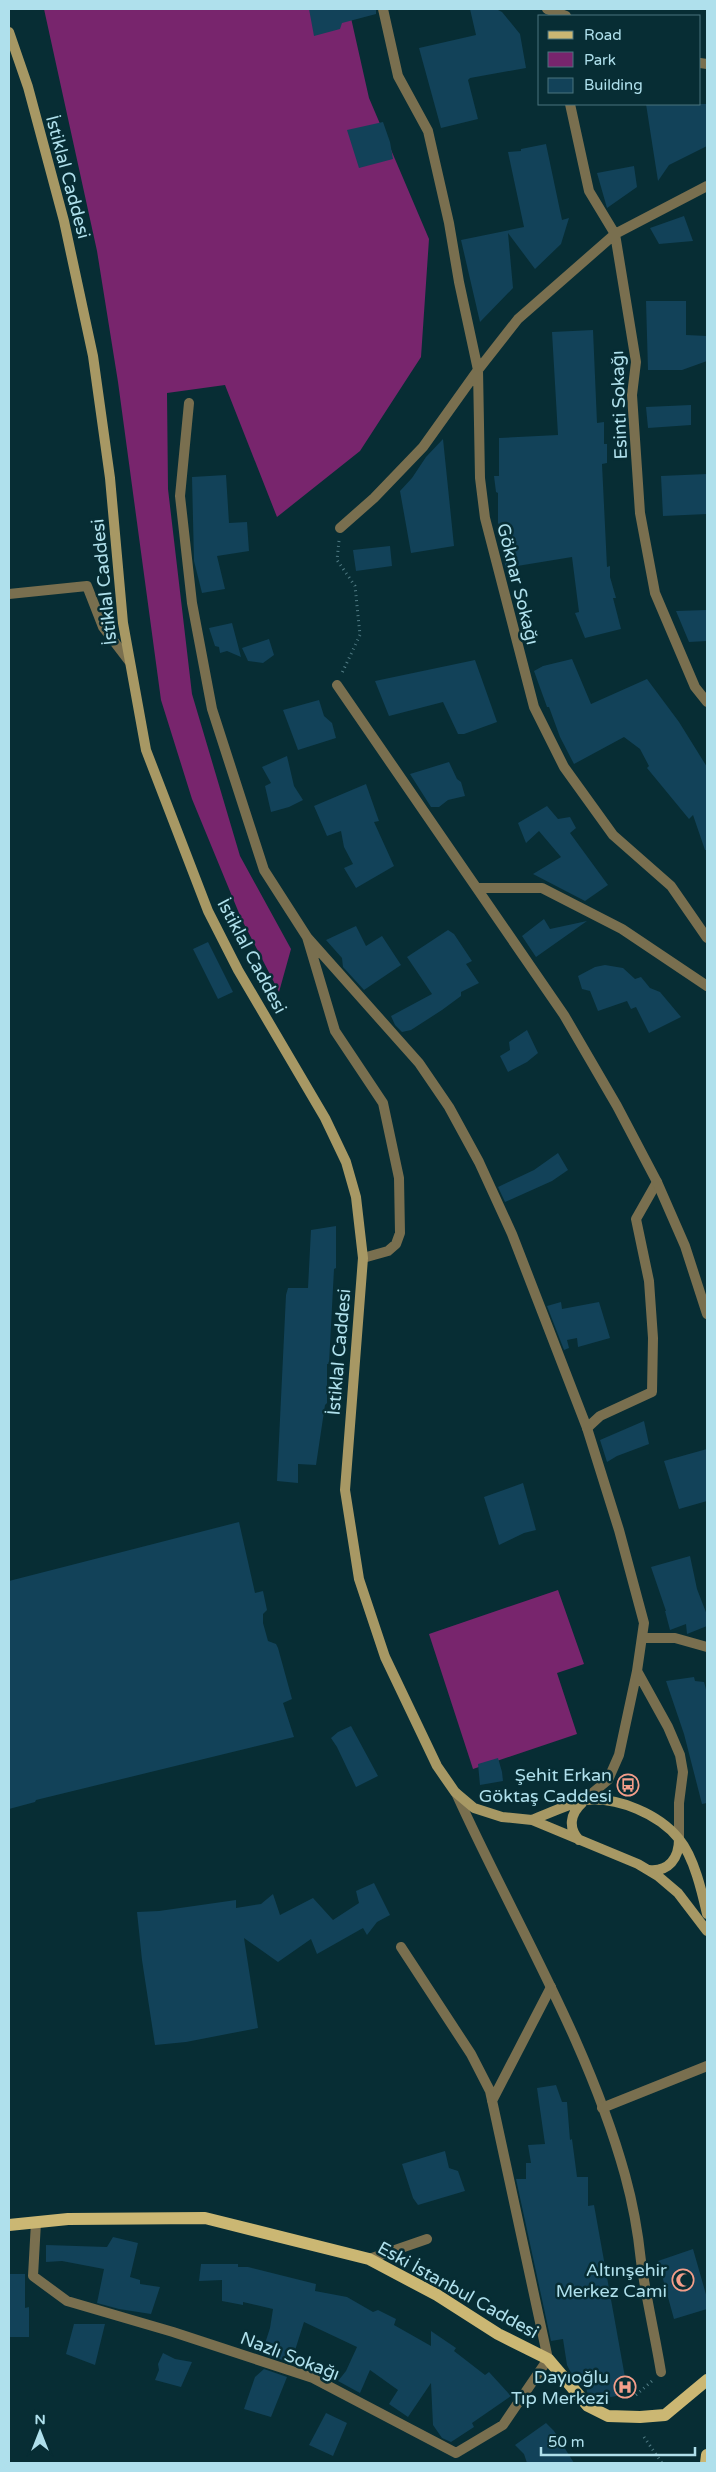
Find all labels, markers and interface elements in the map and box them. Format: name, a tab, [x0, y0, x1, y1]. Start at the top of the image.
legend	[538, 15, 701, 105]
text: Road	[584, 26, 622, 44]
text: Park	[584, 51, 616, 69]
text: Building	[584, 76, 643, 94]
street label: İstiklal Caddesi	[41, 113, 95, 241]
street label: Esinti Sokağı	[606, 350, 632, 460]
street label: İstiklal Caddesi	[86, 518, 122, 646]
street label: Göknar Sokağı	[492, 521, 544, 647]
street label: İstiklal Caddesi	[212, 895, 292, 1017]
street label: İstiklal Caddesi	[323, 1288, 355, 1416]
place label: Şehit Erkan Göktaş Caddesi	[479, 1764, 612, 1807]
bus stop icon: Şehit Erkan Göktaş Caddesi	[616, 1773, 640, 1797]
street label: Eski İstanbul Caddesi	[374, 2237, 542, 2343]
place label: Altınşehir Merkez Cami	[556, 2259, 667, 2302]
mosque icon: Altınşehir Merkez Cami	[671, 2268, 695, 2292]
street label: Nazlı Sokağı	[237, 2327, 343, 2385]
place label: Dayıoğlu Tıp Merkezi	[511, 2366, 609, 2409]
hospital icon: Dayıoğlu Tıp Merkezi	[613, 2375, 637, 2399]
north arrow	[15, 2407, 65, 2457]
text: N	[34, 2411, 46, 2428]
scale bar	[541, 2424, 695, 2456]
text: 50 m	[548, 2433, 585, 2451]

